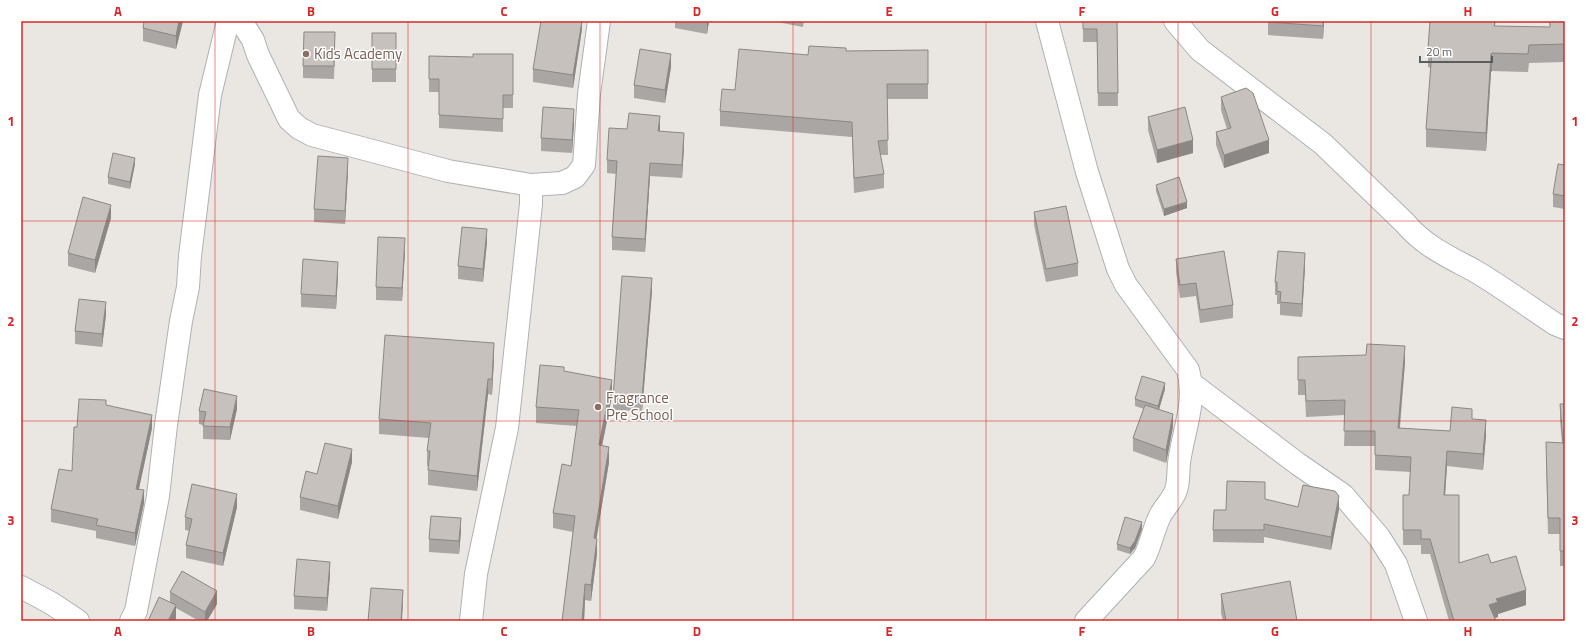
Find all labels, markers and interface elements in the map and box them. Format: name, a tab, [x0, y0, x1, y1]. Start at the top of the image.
text: A	[114, 1, 122, 21]
text: B	[307, 1, 315, 21]
text: C	[500, 1, 508, 21]
text: D	[693, 1, 701, 21]
text: E	[885, 1, 893, 21]
text: F	[1079, 1, 1086, 21]
text: G	[1271, 1, 1279, 21]
text: H	[1464, 1, 1472, 21]
scale bar	[1420, 38, 1492, 64]
place label: Kids Academy	[314, 42, 402, 65]
text: 20 m	[1426, 42, 1452, 61]
marker: Kids Academy	[301, 49, 311, 59]
text: 1	[7, 111, 15, 131]
text: 1	[1571, 111, 1579, 131]
text: 2	[7, 311, 15, 331]
text: 2	[1571, 311, 1579, 331]
place label: Fragrance Pre School	[606, 386, 673, 426]
marker: Fragrance Pre School	[593, 402, 603, 412]
text: 3	[7, 510, 15, 530]
text: 3	[1571, 510, 1579, 530]
text: A	[114, 621, 122, 641]
text: B	[307, 621, 315, 641]
text: C	[500, 621, 508, 641]
text: D	[693, 621, 701, 641]
text: E	[885, 621, 893, 641]
text: F	[1079, 621, 1086, 641]
text: G	[1271, 621, 1279, 641]
text: H	[1464, 621, 1472, 641]

